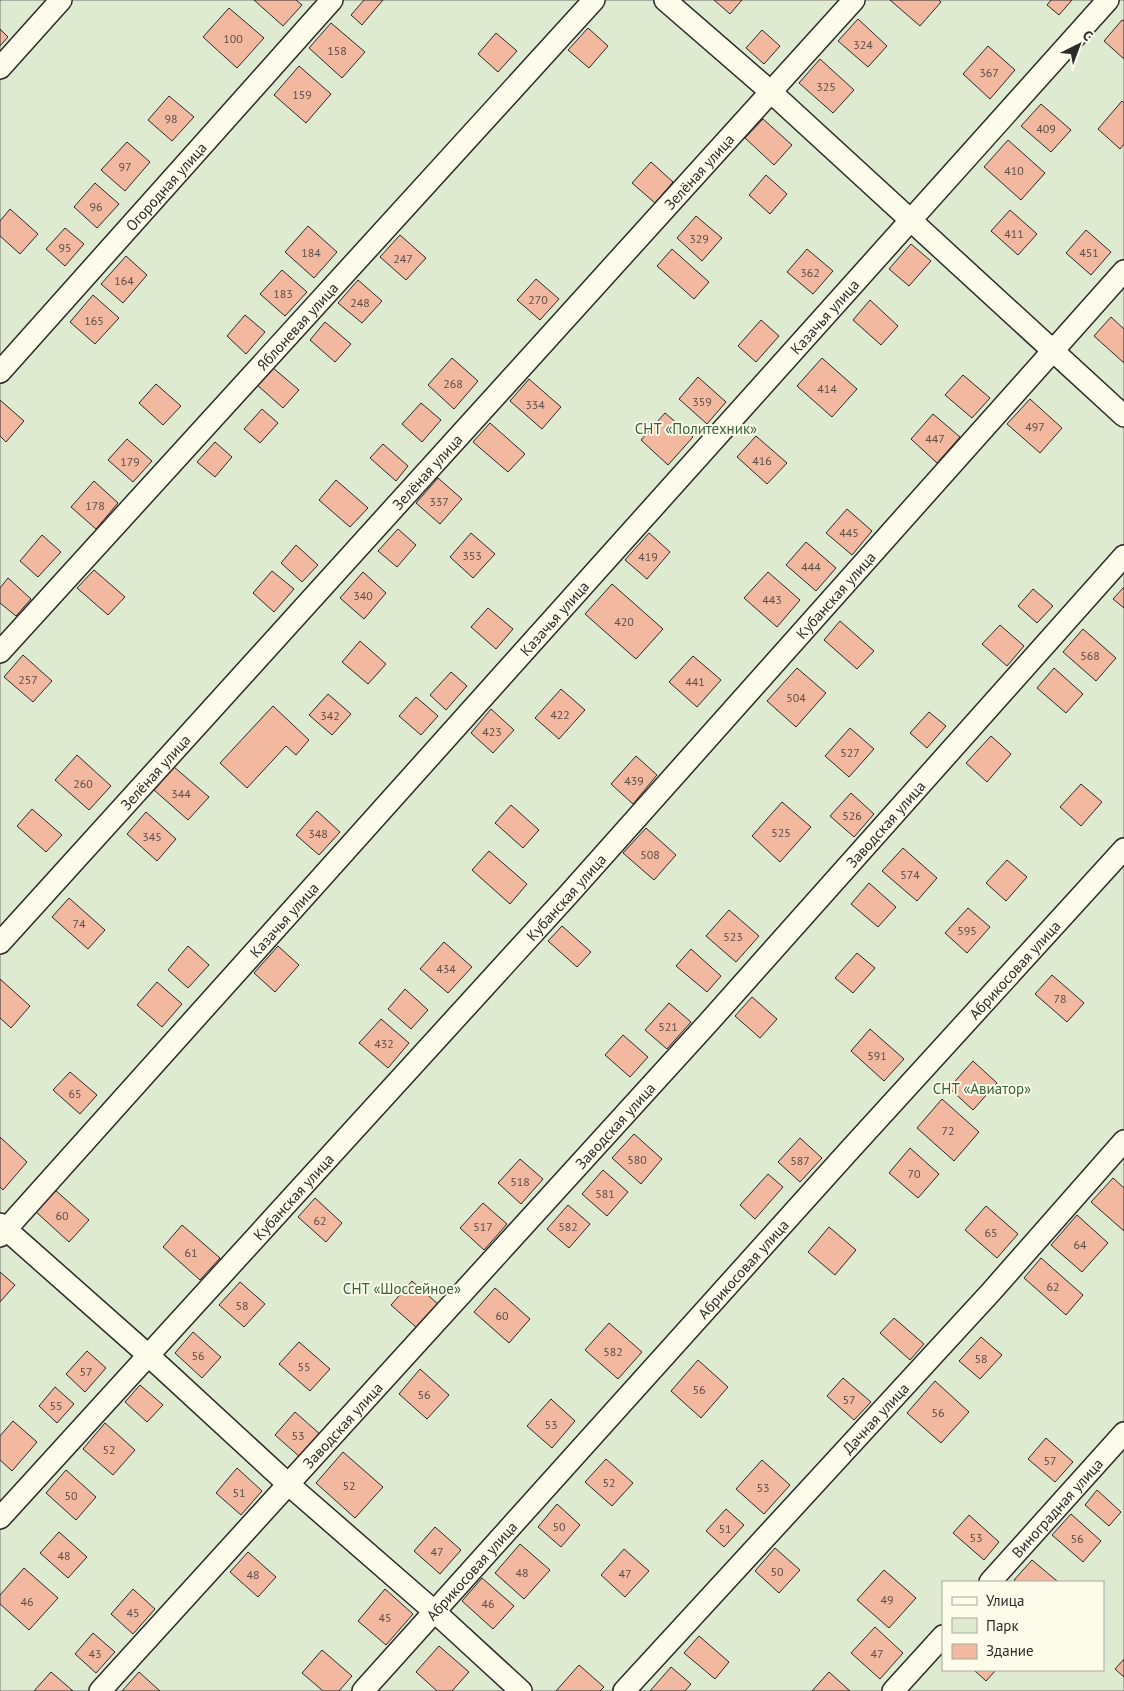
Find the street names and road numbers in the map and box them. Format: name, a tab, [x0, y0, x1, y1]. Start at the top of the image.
street label: Зелёная улица	[660, 130, 738, 213]
street label: Огородная улица	[121, 138, 210, 235]
street label: Казачья улица	[786, 275, 863, 358]
street label: Яблоневая улица	[252, 278, 342, 374]
street label: Зелёная улица	[388, 430, 466, 513]
street label: Кубанская улица	[792, 547, 879, 642]
street label: Казачья улица	[515, 576, 593, 659]
street label: Зелёная улица	[116, 730, 194, 814]
street label: Заводская улица	[842, 776, 929, 871]
street label: Кубанская улица	[522, 850, 610, 945]
street label: Казачья улица	[245, 878, 322, 961]
street label: Абрикосовая улица	[964, 916, 1064, 1023]
street label: Заводская улица	[571, 1078, 659, 1172]
street label: Кубанская улица	[249, 1149, 337, 1244]
street label: Абрикосовая улица	[693, 1215, 792, 1322]
street label: Заводская улица	[298, 1378, 386, 1472]
street label: Дачная улица	[838, 1378, 913, 1457]
street label: Виноградная улица	[1007, 1454, 1106, 1561]
street label: Абрикосовая улица	[422, 1517, 521, 1624]

